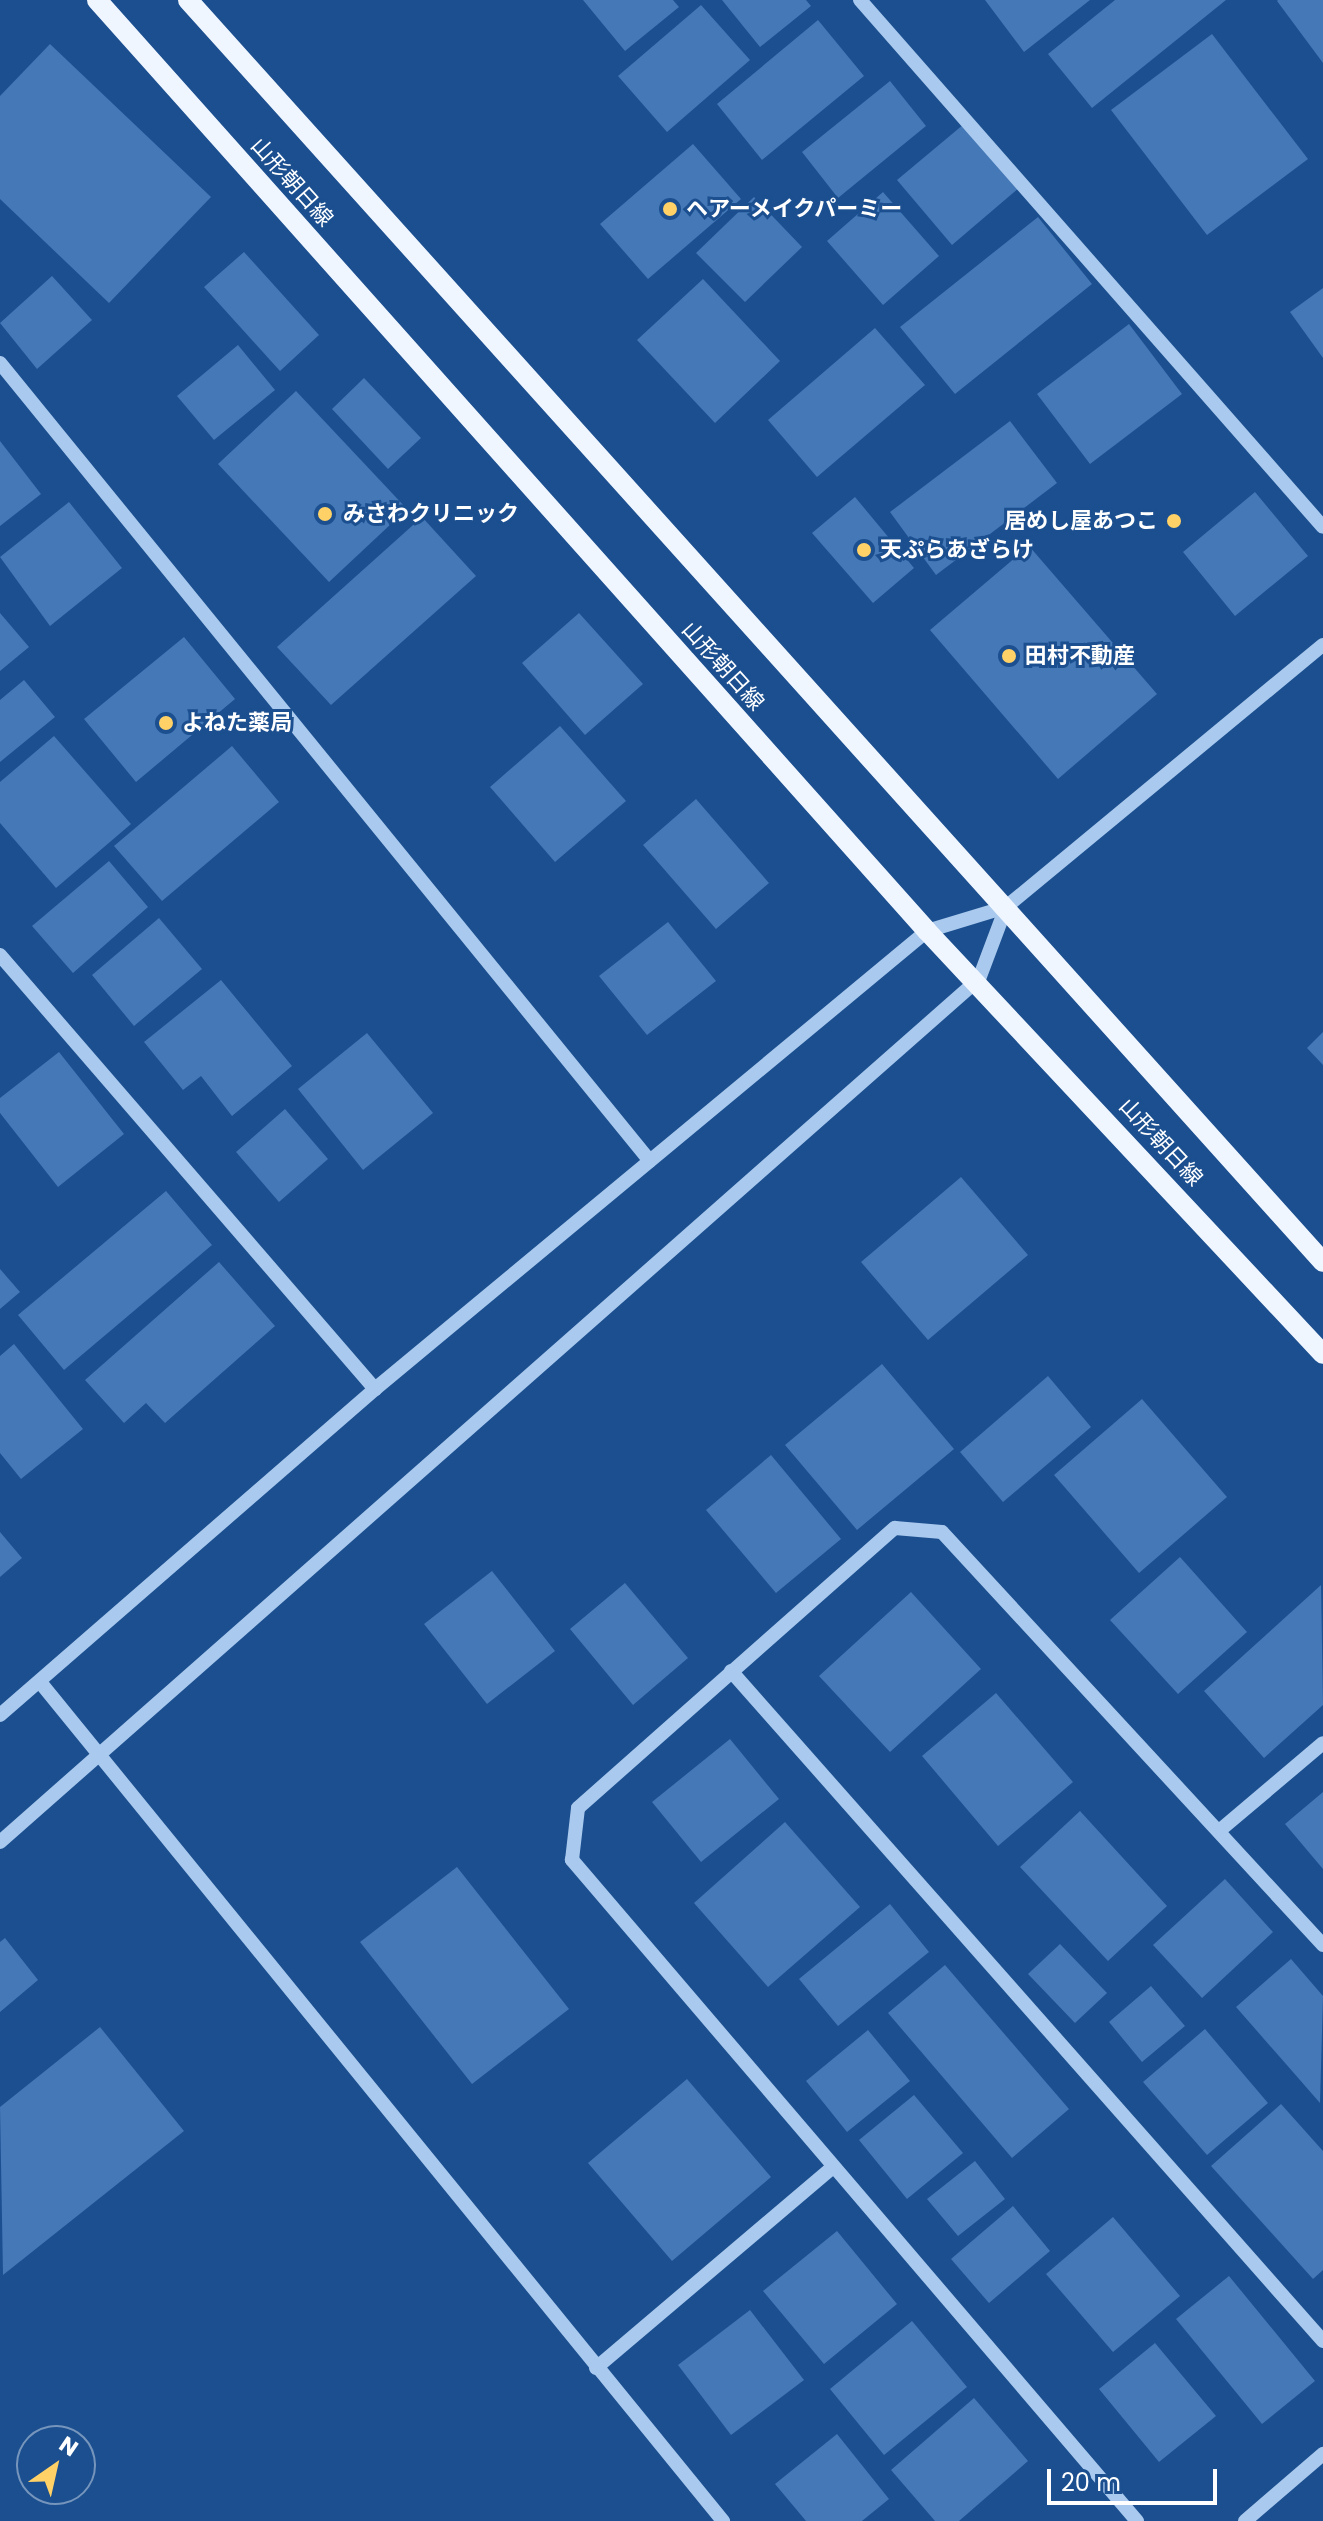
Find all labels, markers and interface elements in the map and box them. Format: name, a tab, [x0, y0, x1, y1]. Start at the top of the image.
street label: 山形朝日線	[245, 132, 339, 232]
place label: ヘアーメイクパーミー	[686, 196, 905, 222]
marker: ヘアーメイクパーミー	[661, 200, 679, 218]
place label: みさわクリニック	[343, 501, 519, 527]
marker: みさわクリニック	[314, 503, 336, 525]
place label: 居めし屋あつこ	[1004, 508, 1158, 534]
marker: 居めし屋あつこ	[1165, 512, 1183, 530]
place label: 天ぷらあざらけ	[880, 537, 1034, 563]
marker: 天ぷらあざらけ	[855, 541, 873, 559]
street label: 山形朝日線	[676, 616, 770, 716]
place label: 田村不動産	[1025, 643, 1135, 669]
marker: 田村不動産	[1000, 647, 1018, 665]
place label: よねた薬局	[182, 710, 292, 736]
marker: よねた薬局	[157, 714, 175, 732]
street label: 山形朝日線	[1114, 1093, 1208, 1191]
north arrow	[16, 2425, 96, 2505]
text: N	[53, 2429, 84, 2464]
scale bar	[1051, 2453, 1221, 2503]
text: 20 m	[1061, 2466, 1121, 2499]

